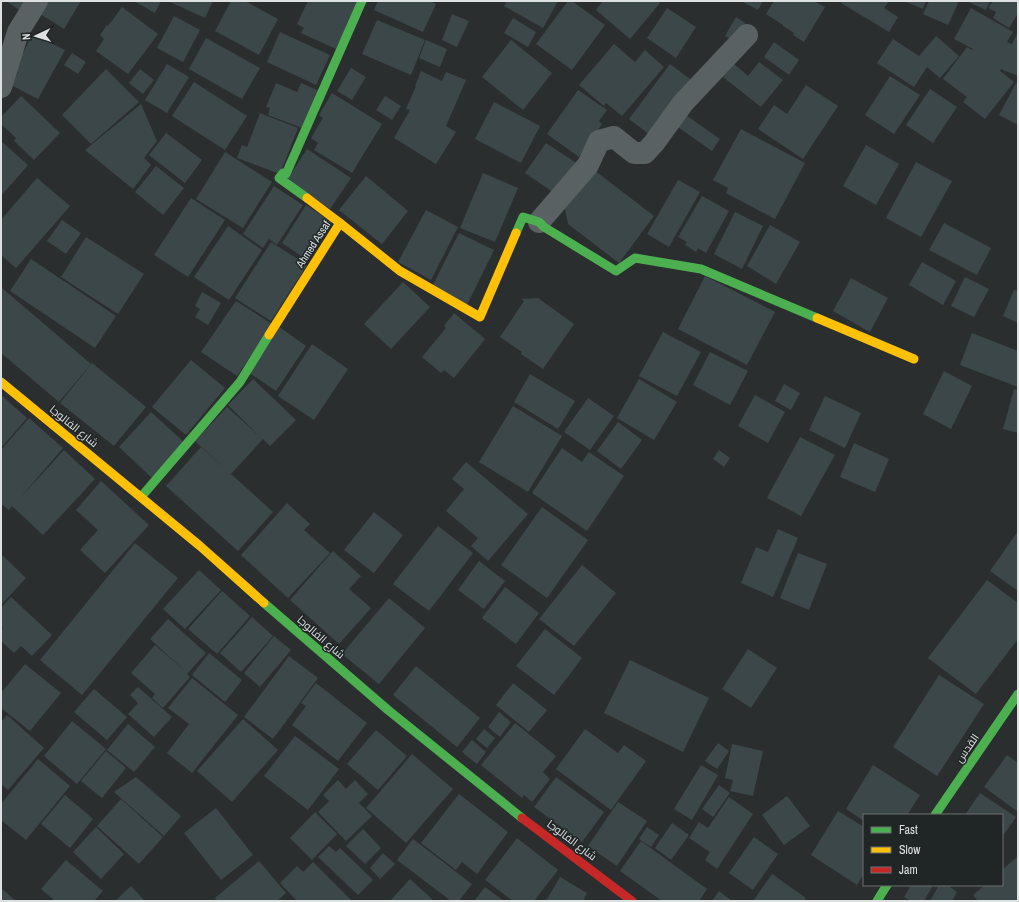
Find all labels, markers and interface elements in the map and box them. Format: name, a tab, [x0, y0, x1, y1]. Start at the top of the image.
north arrow	[16, 16, 56, 56]
text: N	[19, 33, 33, 40]
street label: Ahmed Assaf	[292, 217, 334, 271]
street label: شارع الفالوجا	[46, 402, 101, 451]
street label: شارع الفالوجا	[294, 612, 348, 662]
street label: القدس	[952, 731, 982, 765]
legend	[863, 814, 1003, 886]
street label: شارع الفالوجا	[544, 817, 600, 864]
text: Fast	[899, 822, 918, 838]
text: Slow	[899, 842, 921, 858]
text: Jam	[899, 862, 918, 878]

